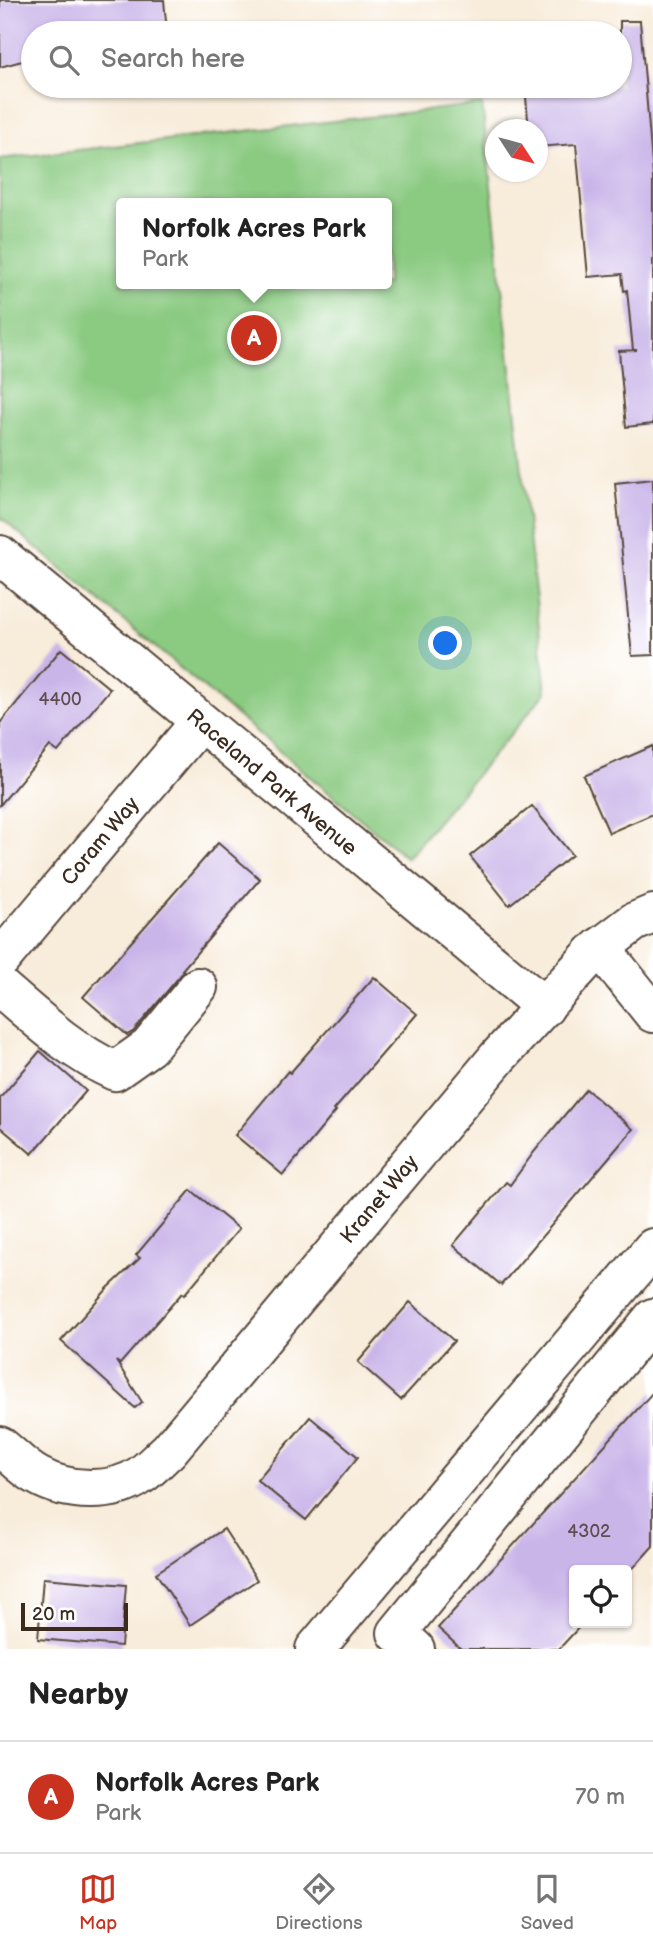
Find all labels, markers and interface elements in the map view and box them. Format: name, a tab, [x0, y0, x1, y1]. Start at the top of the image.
search box	[21, 21, 632, 98]
icon: search	[45, 41, 83, 79]
text: Search here	[101, 44, 245, 75]
north arrow	[485, 119, 548, 182]
popup	[116, 198, 392, 289]
text: Norfolk Acres Park	[142, 214, 366, 245]
text: Park	[142, 245, 188, 273]
pin: A	[231, 312, 277, 364]
your location	[428, 626, 462, 660]
house number: 4400	[38, 689, 82, 710]
street label: Raceland Park Avenue	[181, 704, 362, 861]
street label: Coram Way	[56, 792, 145, 891]
street label: Kranet Way	[335, 1150, 424, 1249]
house number: 4302	[567, 1521, 611, 1542]
map controls	[569, 1565, 632, 1628]
button: locate	[569, 1565, 632, 1628]
scale bar	[21, 1600, 128, 1632]
text: 20 m	[32, 1603, 75, 1626]
text: Nearby	[28, 1677, 128, 1713]
text: Norfolk Acres Park	[95, 1768, 319, 1799]
text: A	[44, 1783, 58, 1811]
text: 70 m	[575, 1783, 625, 1811]
text: Park	[95, 1799, 141, 1827]
tab: Map	[79, 1870, 117, 1935]
tab: Directions	[275, 1870, 363, 1935]
tab: Saved	[521, 1870, 574, 1935]

